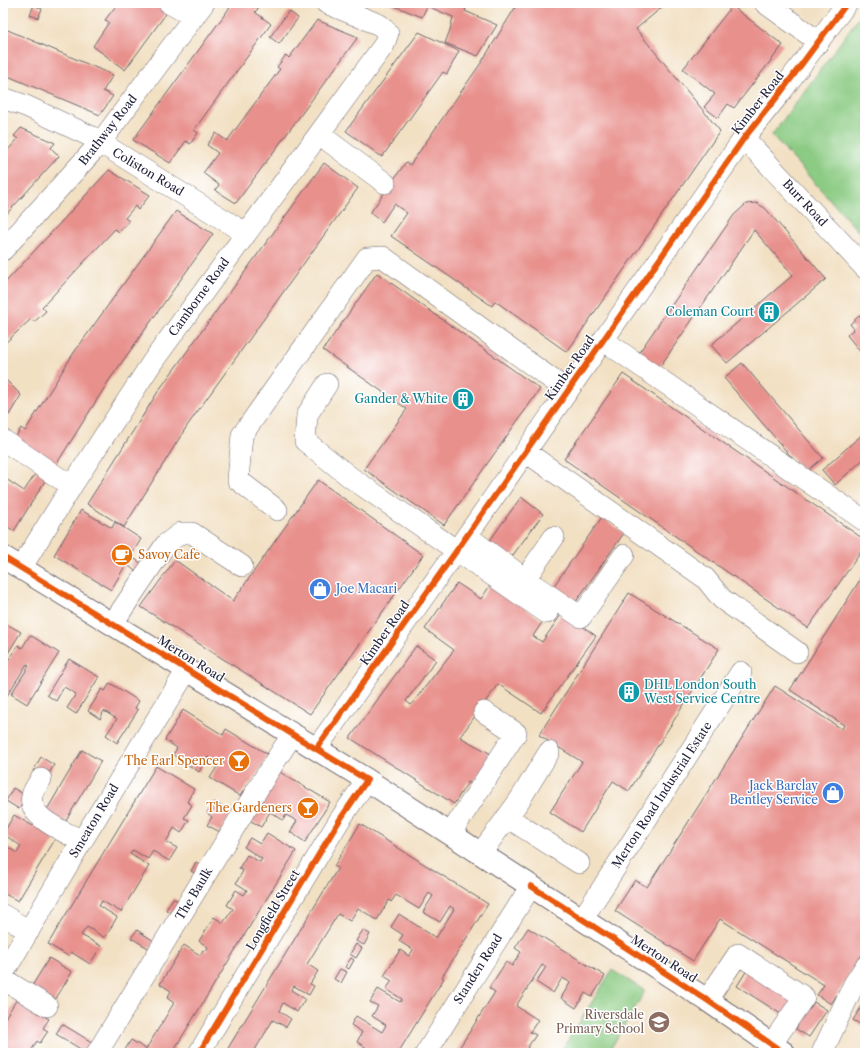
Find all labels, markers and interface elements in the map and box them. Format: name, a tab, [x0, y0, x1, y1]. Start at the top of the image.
street label: Kimber Road	[728, 68, 787, 137]
street label: Brathway Road	[75, 91, 140, 168]
street label: Coliston Road	[110, 144, 187, 199]
street label: Burr Road	[780, 176, 831, 230]
street label: Camborne Road	[165, 254, 233, 339]
building icon: Coleman Court	[756, 299, 782, 325]
place label: Coleman Court	[666, 304, 755, 319]
street label: Kimber Road	[542, 332, 598, 403]
building icon: Gander & White	[450, 386, 476, 412]
place label: Gander & White	[354, 391, 448, 406]
cafe icon: Savoy Cafe	[109, 542, 135, 568]
place label: Savoy Cafe	[138, 547, 201, 562]
shop icon: Joe Macari	[307, 576, 333, 602]
place label: Joe Macari	[334, 581, 397, 596]
street label: Kimber Road	[357, 597, 413, 668]
street label: Merton Road	[155, 632, 228, 685]
place label: DHL London South West Service Centre	[643, 677, 760, 706]
building icon: DHL London South West Service Centre	[616, 679, 642, 705]
street label: Merton Road Industrial Estate	[609, 718, 715, 871]
bar icon: The Earl Spencer	[226, 748, 252, 774]
place label: The Earl Spencer	[124, 753, 224, 768]
place label: Jack Barclay Bentley Service	[729, 778, 818, 807]
shop icon: Jack Barclay Bentley Service	[820, 780, 846, 806]
street label: Smeaton Road	[66, 781, 122, 860]
bar icon: The Gardeners	[295, 795, 321, 821]
place label: The Gardeners	[206, 800, 292, 815]
street label: The Baulk	[172, 864, 216, 923]
street label: Longfield Street	[243, 866, 303, 953]
street label: Standen Road	[450, 930, 505, 1006]
street label: Merton Road	[628, 932, 701, 986]
place label: Riversdale Primary School	[556, 1007, 644, 1036]
school or university icon: Riversdale Primary School	[646, 1009, 672, 1035]

